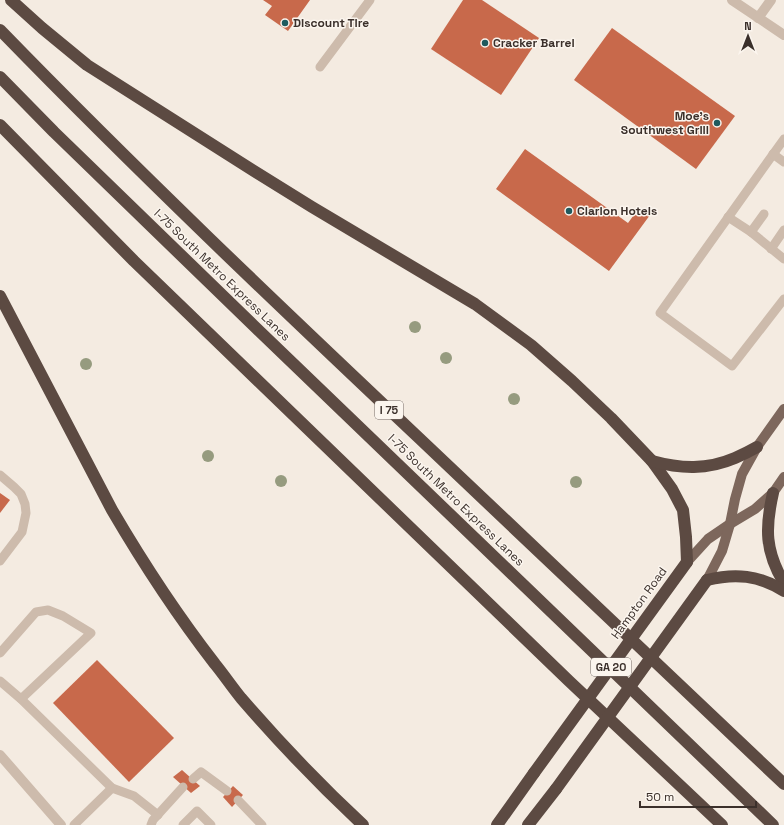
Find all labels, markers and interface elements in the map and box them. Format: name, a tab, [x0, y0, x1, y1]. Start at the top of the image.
place label: Discount Tire	[293, 15, 369, 31]
north arrow	[728, 16, 768, 56]
marker: Discount Tire	[280, 18, 290, 28]
text: N	[744, 19, 752, 33]
place label: Cracker Barrel	[493, 35, 575, 51]
marker: Cracker Barrel	[480, 38, 490, 48]
place label: Moe's Southwest Grill	[621, 108, 709, 138]
marker: Moe's Southwest Grill	[712, 118, 722, 128]
place label: Clarion Hotels	[577, 203, 657, 219]
street label: I-75 South Metro Express Lanes	[150, 206, 294, 344]
marker: Clarion Hotels	[564, 206, 574, 216]
road number: I 75	[375, 401, 403, 419]
street label: I-75 South Metro Express Lanes	[384, 431, 528, 569]
street label: Hampton Road	[607, 564, 671, 642]
road number: GA 20	[591, 658, 631, 676]
scale bar	[640, 783, 756, 809]
text: 50 m	[646, 789, 674, 805]

